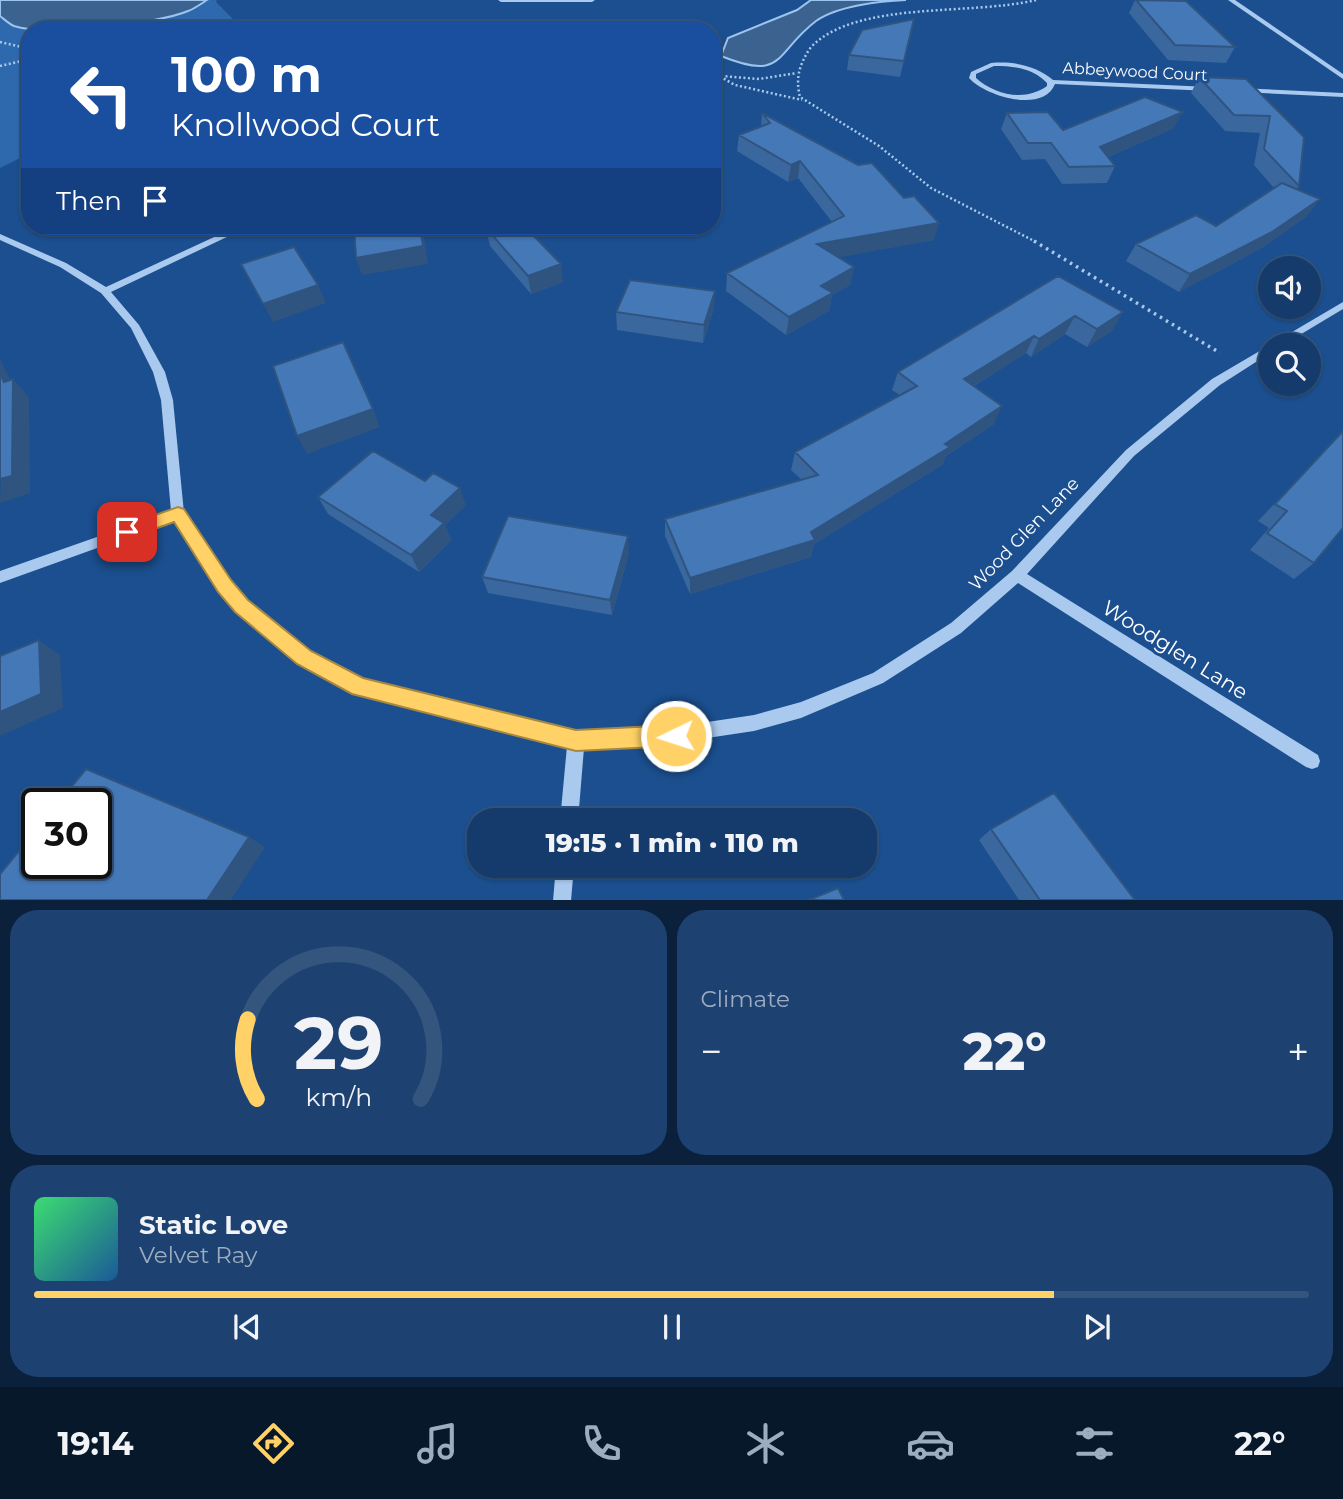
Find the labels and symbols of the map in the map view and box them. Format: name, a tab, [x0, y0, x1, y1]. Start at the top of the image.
street label: Abbeywood Court	[1062, 58, 1208, 85]
street label: Wood Glen Lane	[964, 473, 1084, 595]
pin	[97, 502, 157, 562]
street label: Woodglen Lane	[1098, 595, 1253, 704]
position arrow	[639, 699, 713, 773]
speed limit sign: 30	[21, 788, 112, 879]

